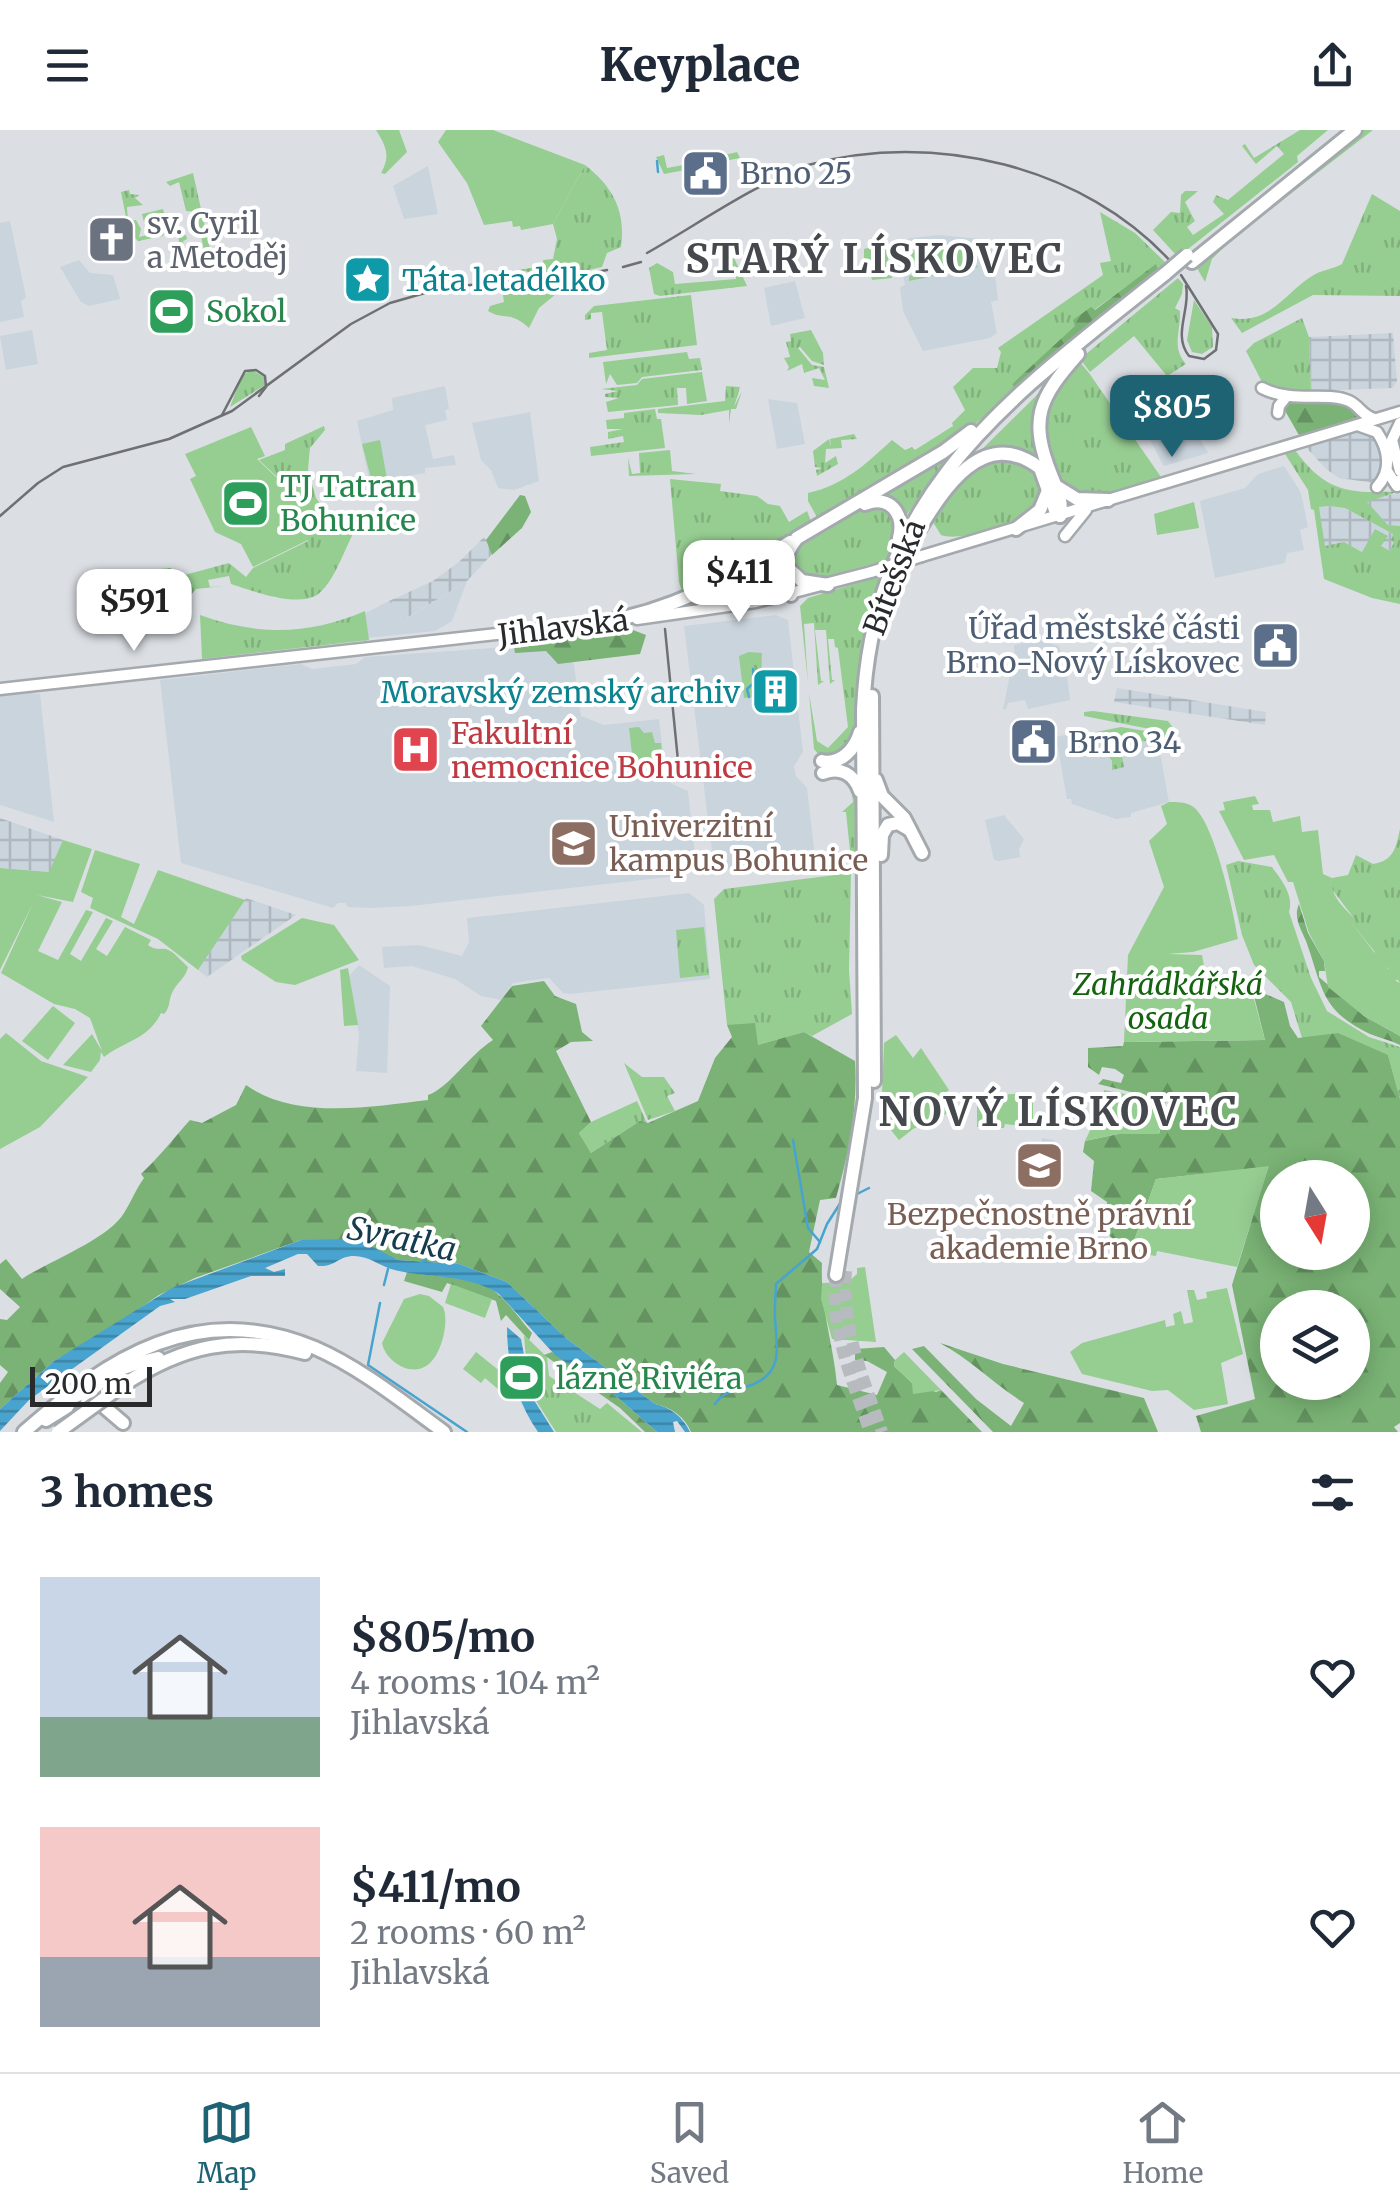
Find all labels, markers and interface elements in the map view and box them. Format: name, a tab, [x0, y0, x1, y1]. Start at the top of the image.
text: Keyplace	[600, 37, 800, 93]
icon: menu	[40, 38, 95, 93]
icon: share	[1305, 38, 1360, 93]
public building icon: Brno 25	[679, 147, 731, 199]
place label: Brno 25	[740, 154, 852, 192]
place label: sv. Cyril a Metoděj	[147, 204, 288, 276]
church icon: sv. Cyril a Metoděj	[86, 214, 138, 266]
district label: STARÝ LÍSKOVEC	[685, 232, 1065, 284]
place icon: Táta letadélko	[341, 254, 393, 306]
place label: Táta letadélko	[402, 261, 605, 299]
sports icon: Sokol	[145, 285, 197, 337]
place label: Sokol	[206, 292, 286, 330]
pin: $805	[1113, 375, 1231, 460]
text: $805	[1132, 387, 1212, 427]
place label: TJ Tatran Bohunice	[280, 467, 416, 539]
sports icon: TJ Tatran Bohunice	[219, 477, 271, 529]
street label: Bítešská	[855, 514, 933, 640]
pin: $411	[680, 540, 798, 625]
text: $411	[705, 552, 773, 592]
pin: $591	[75, 569, 193, 654]
text: $591	[99, 581, 169, 621]
street label: Jihlavská	[495, 600, 630, 654]
place label: Úřad městské části Brno-Nový Lískovec	[946, 609, 1240, 681]
public building icon: Úřad městské části Brno-Nový Lískovec	[1249, 619, 1301, 671]
building icon: Moravský zemský archiv	[749, 666, 801, 718]
place label: Moravský zemský archiv	[381, 673, 741, 711]
place label: Fakultní nemocnice Bohunice	[451, 714, 753, 786]
public building icon: Brno 34	[1007, 716, 1059, 768]
place label: Brno 34	[1068, 723, 1181, 761]
hospital icon: Fakultní nemocnice Bohunice	[390, 724, 442, 776]
place label: Univerzitní kampus Bohunice	[609, 807, 868, 879]
school or university icon: Univerzitní kampus Bohunice	[548, 817, 600, 869]
park label: Zahrádkářská osada	[1072, 965, 1263, 1037]
district label: NOVÝ LÍSKOVEC	[878, 1085, 1240, 1137]
school or university icon: Bezpečnostně právní akademie Brno	[1013, 1139, 1065, 1191]
north arrow	[1260, 1160, 1370, 1270]
map controls	[1260, 1160, 1370, 1400]
place label: Bezpečnostně právní akademie Brno	[887, 1195, 1193, 1267]
water label: Svratka	[344, 1208, 460, 1270]
button: layers	[1260, 1290, 1370, 1400]
sports icon: lázně Riviéra	[495, 1352, 547, 1404]
place label: lázně Riviéra	[556, 1359, 742, 1397]
scale bar	[30, 1362, 152, 1406]
text: 200 m	[45, 1366, 132, 1402]
icon: filters	[1305, 1465, 1360, 1520]
text: 3 homes	[40, 1466, 214, 1518]
text: $805/mo	[350, 1611, 535, 1663]
icon: home	[120, 1617, 240, 1737]
icon: heart	[1305, 1650, 1360, 1705]
text: 4 rooms · 104 m²	[350, 1663, 600, 1703]
text: Jihlavská	[350, 1703, 490, 1743]
text: $411/mo	[350, 1861, 521, 1913]
icon: home	[120, 1867, 240, 1987]
icon: heart	[1305, 1900, 1360, 1955]
text: 2 rooms · 60 m²	[350, 1913, 586, 1953]
text: Jihlavská	[350, 1953, 490, 1993]
tab: Map	[197, 2095, 256, 2191]
tab: Saved	[650, 2095, 729, 2191]
tab: Home	[1123, 2095, 1203, 2191]

